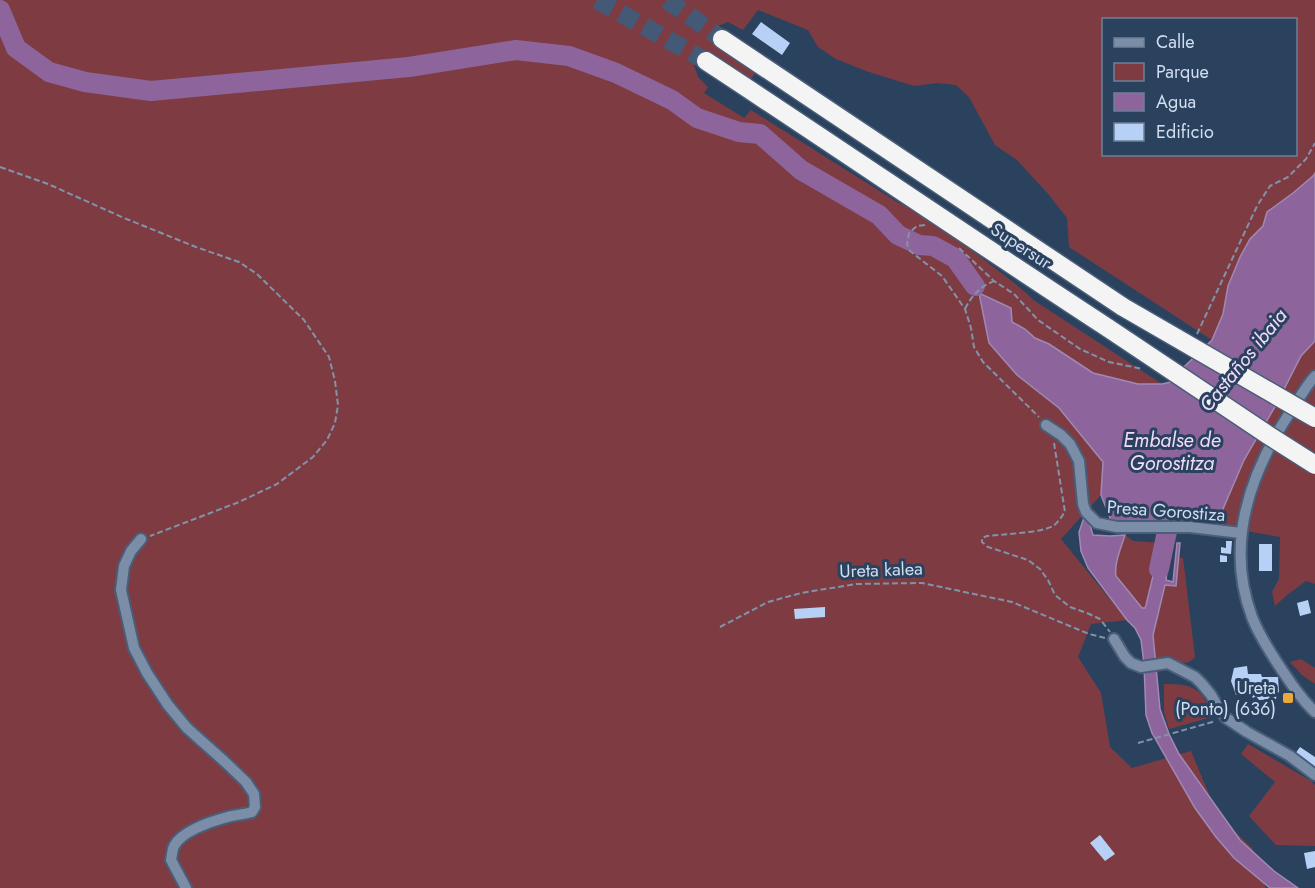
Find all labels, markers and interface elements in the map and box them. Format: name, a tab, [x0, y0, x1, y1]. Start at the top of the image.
legend	[1102, 18, 1297, 156]
text: Calle	[1156, 29, 1195, 55]
text: Parque	[1156, 59, 1209, 85]
text: Agua	[1156, 89, 1196, 115]
text: Edificio	[1156, 119, 1214, 145]
street label: Supersur	[985, 217, 1057, 276]
water label: Castaños ibaia	[1193, 302, 1294, 418]
water label: Embalse de Gorostitza	[1123, 426, 1221, 478]
street label: Presa Gorostiza	[1106, 494, 1226, 528]
street label: Ureta kalea	[839, 556, 923, 584]
place label: Ureta (Ponto) (636)	[1175, 675, 1276, 722]
marker: Ureta (Ponto) (636)	[1281, 691, 1295, 705]

